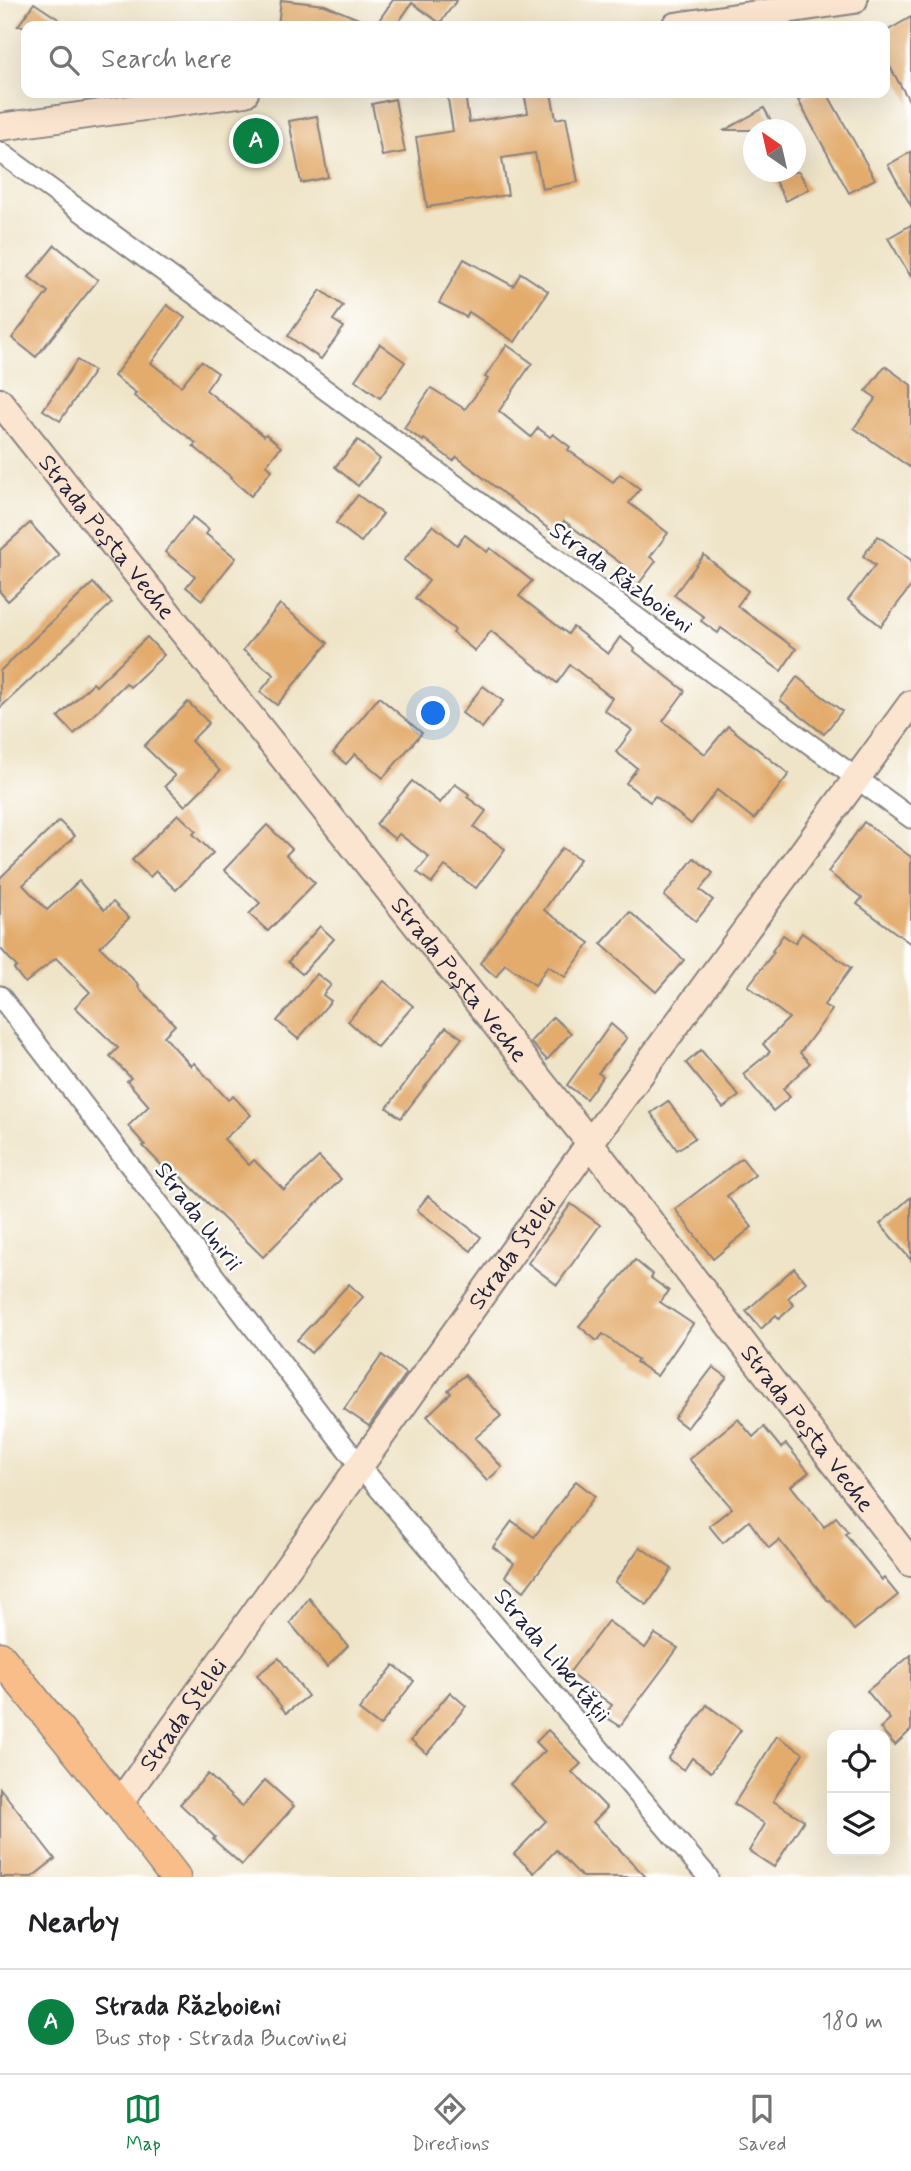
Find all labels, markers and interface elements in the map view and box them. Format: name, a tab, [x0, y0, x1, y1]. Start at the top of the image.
search box	[21, 21, 890, 98]
icon: search	[45, 41, 83, 79]
text: Search here	[101, 43, 232, 77]
pin: A	[233, 115, 279, 167]
north arrow	[743, 119, 806, 182]
street label: Strada Poșta Veche	[31, 449, 181, 627]
street label: Strada Războieni	[543, 515, 700, 641]
your location	[416, 696, 450, 730]
street label: Strada Poșta Veche	[383, 891, 534, 1069]
street label: Strada Unirii	[147, 1156, 249, 1278]
street label: Strada Stelei	[462, 1191, 564, 1316]
street label: Strada Poșta Veche	[733, 1339, 881, 1519]
street label: Strada Libertății	[486, 1582, 617, 1730]
street label: Strada Stelei	[133, 1653, 235, 1778]
map controls	[827, 1730, 890, 1856]
button: locate	[827, 1730, 890, 1793]
button: layers	[827, 1793, 890, 1856]
text: Nearby	[28, 1903, 119, 1942]
text: Strada Războieni	[95, 1990, 281, 2024]
text: A	[43, 2007, 59, 2037]
text: 180 m	[822, 2007, 883, 2037]
text: Bus stop · Strada Bucovinei	[95, 2024, 347, 2054]
tab: Map	[124, 2090, 162, 2157]
tab: Directions	[411, 2090, 490, 2157]
tab: Saved	[738, 2090, 786, 2157]

